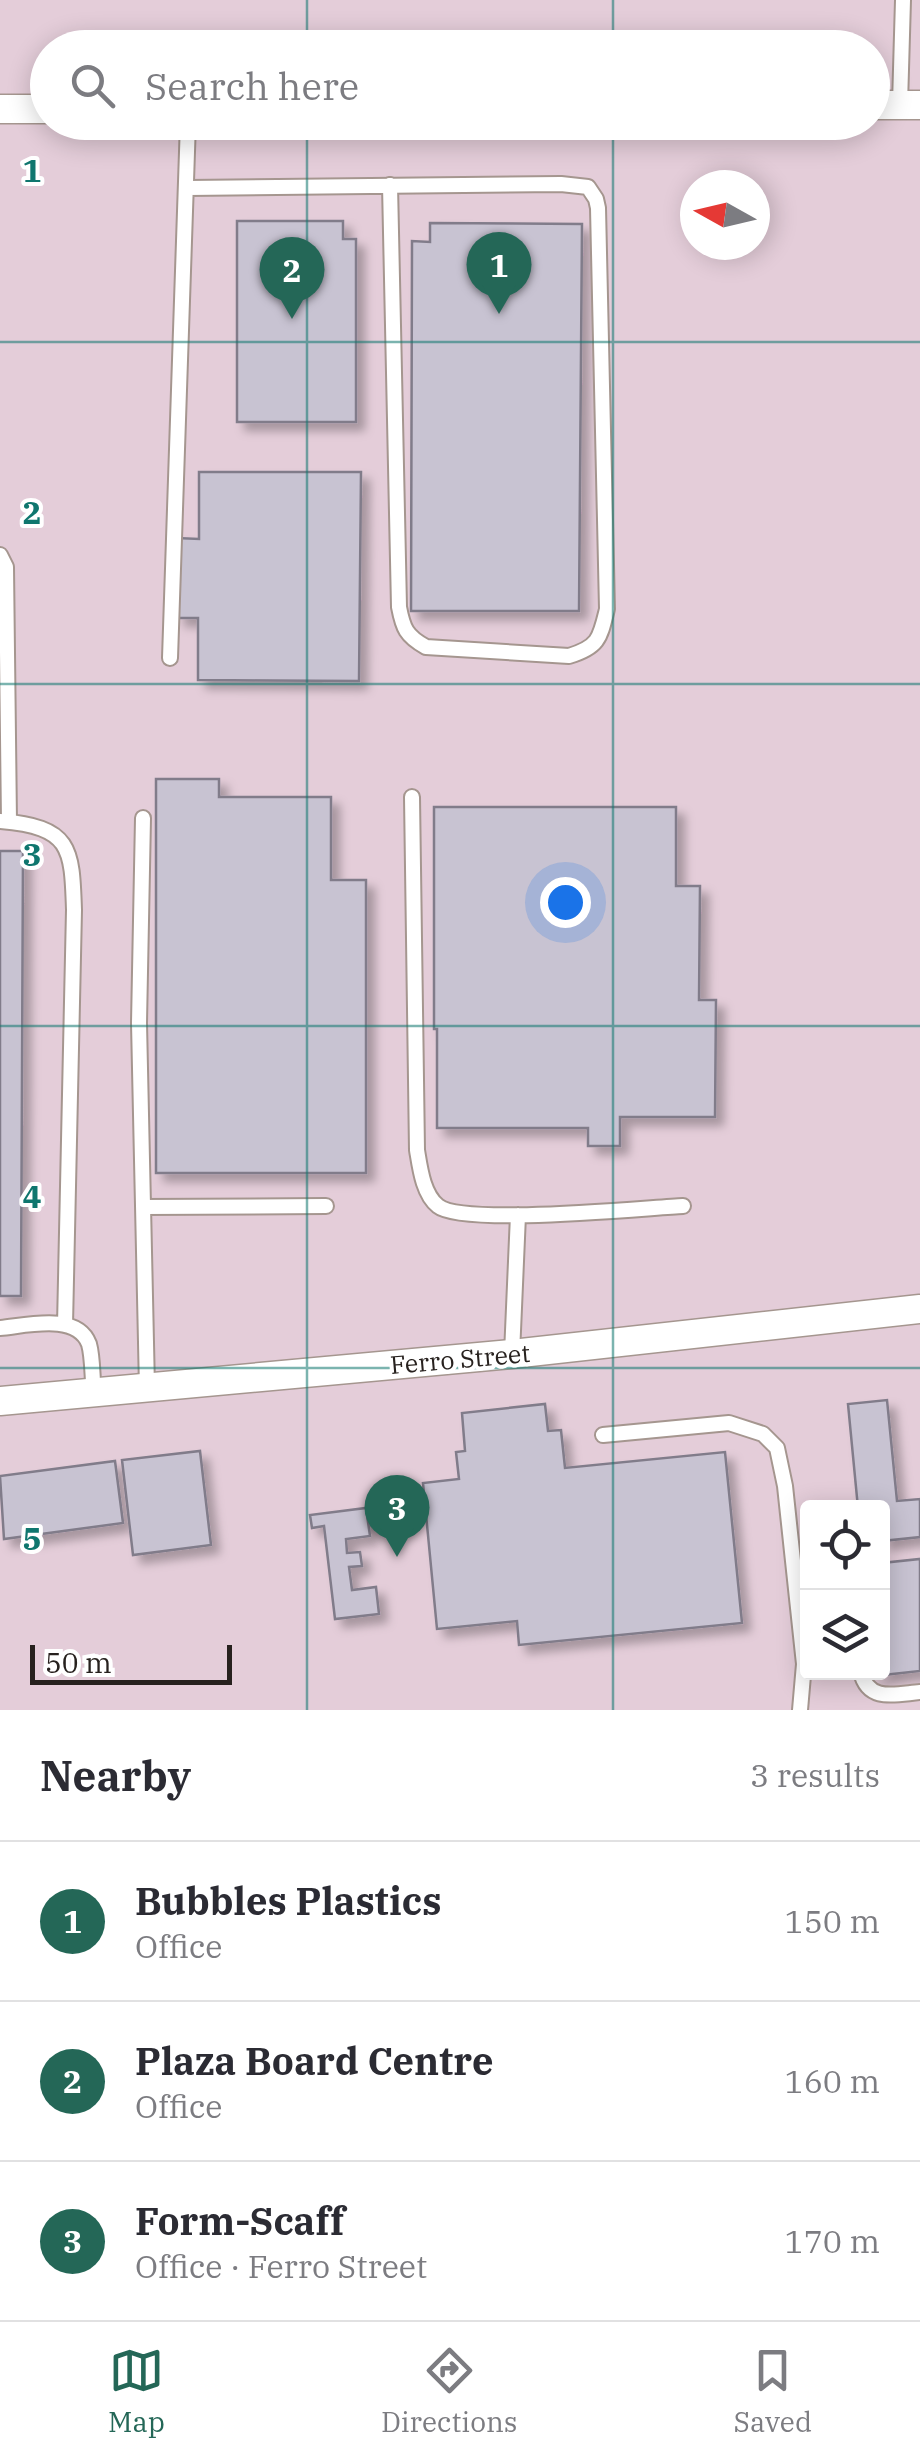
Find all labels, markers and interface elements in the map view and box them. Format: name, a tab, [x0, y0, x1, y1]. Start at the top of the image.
search box	[30, 30, 890, 140]
icon: search	[65, 58, 120, 113]
text: Search here	[145, 61, 359, 110]
text: 1	[22, 149, 42, 191]
north arrow	[680, 170, 770, 260]
pin: 1	[466, 232, 532, 314]
pin: 2	[260, 236, 324, 319]
text: 2	[22, 491, 42, 533]
text: 3	[22, 833, 42, 875]
your location	[540, 877, 591, 928]
text: 4	[22, 1175, 42, 1217]
street label: Ferro Street	[389, 1336, 531, 1381]
pin: 3	[364, 1474, 430, 1557]
map controls	[800, 1500, 890, 1680]
button: locate	[800, 1500, 890, 1590]
text: 5	[22, 1517, 42, 1559]
button: layers	[800, 1590, 890, 1680]
scale bar	[30, 1640, 232, 1684]
text: 50 m	[45, 1644, 112, 1681]
text: Nearby	[40, 1748, 191, 1803]
text: 3 results	[750, 1754, 880, 1796]
text: Bubbles Plastics	[135, 1876, 441, 1925]
text: 1	[63, 1900, 82, 1942]
text: 150 m	[784, 1900, 880, 1942]
text: Office	[135, 1925, 222, 1967]
text: Plaza Board Centre	[135, 2036, 494, 2085]
text: 2	[63, 2060, 82, 2102]
text: 160 m	[784, 2060, 880, 2102]
text: Office	[135, 2085, 222, 2127]
text: Form-Scaff	[135, 2196, 345, 2245]
text: 3	[63, 2220, 82, 2262]
text: 170 m	[784, 2220, 880, 2262]
text: Office · Ferro Street	[135, 2245, 427, 2287]
tab: Map	[108, 2343, 165, 2440]
tab: Directions	[381, 2343, 518, 2440]
tab: Saved	[734, 2343, 812, 2440]

